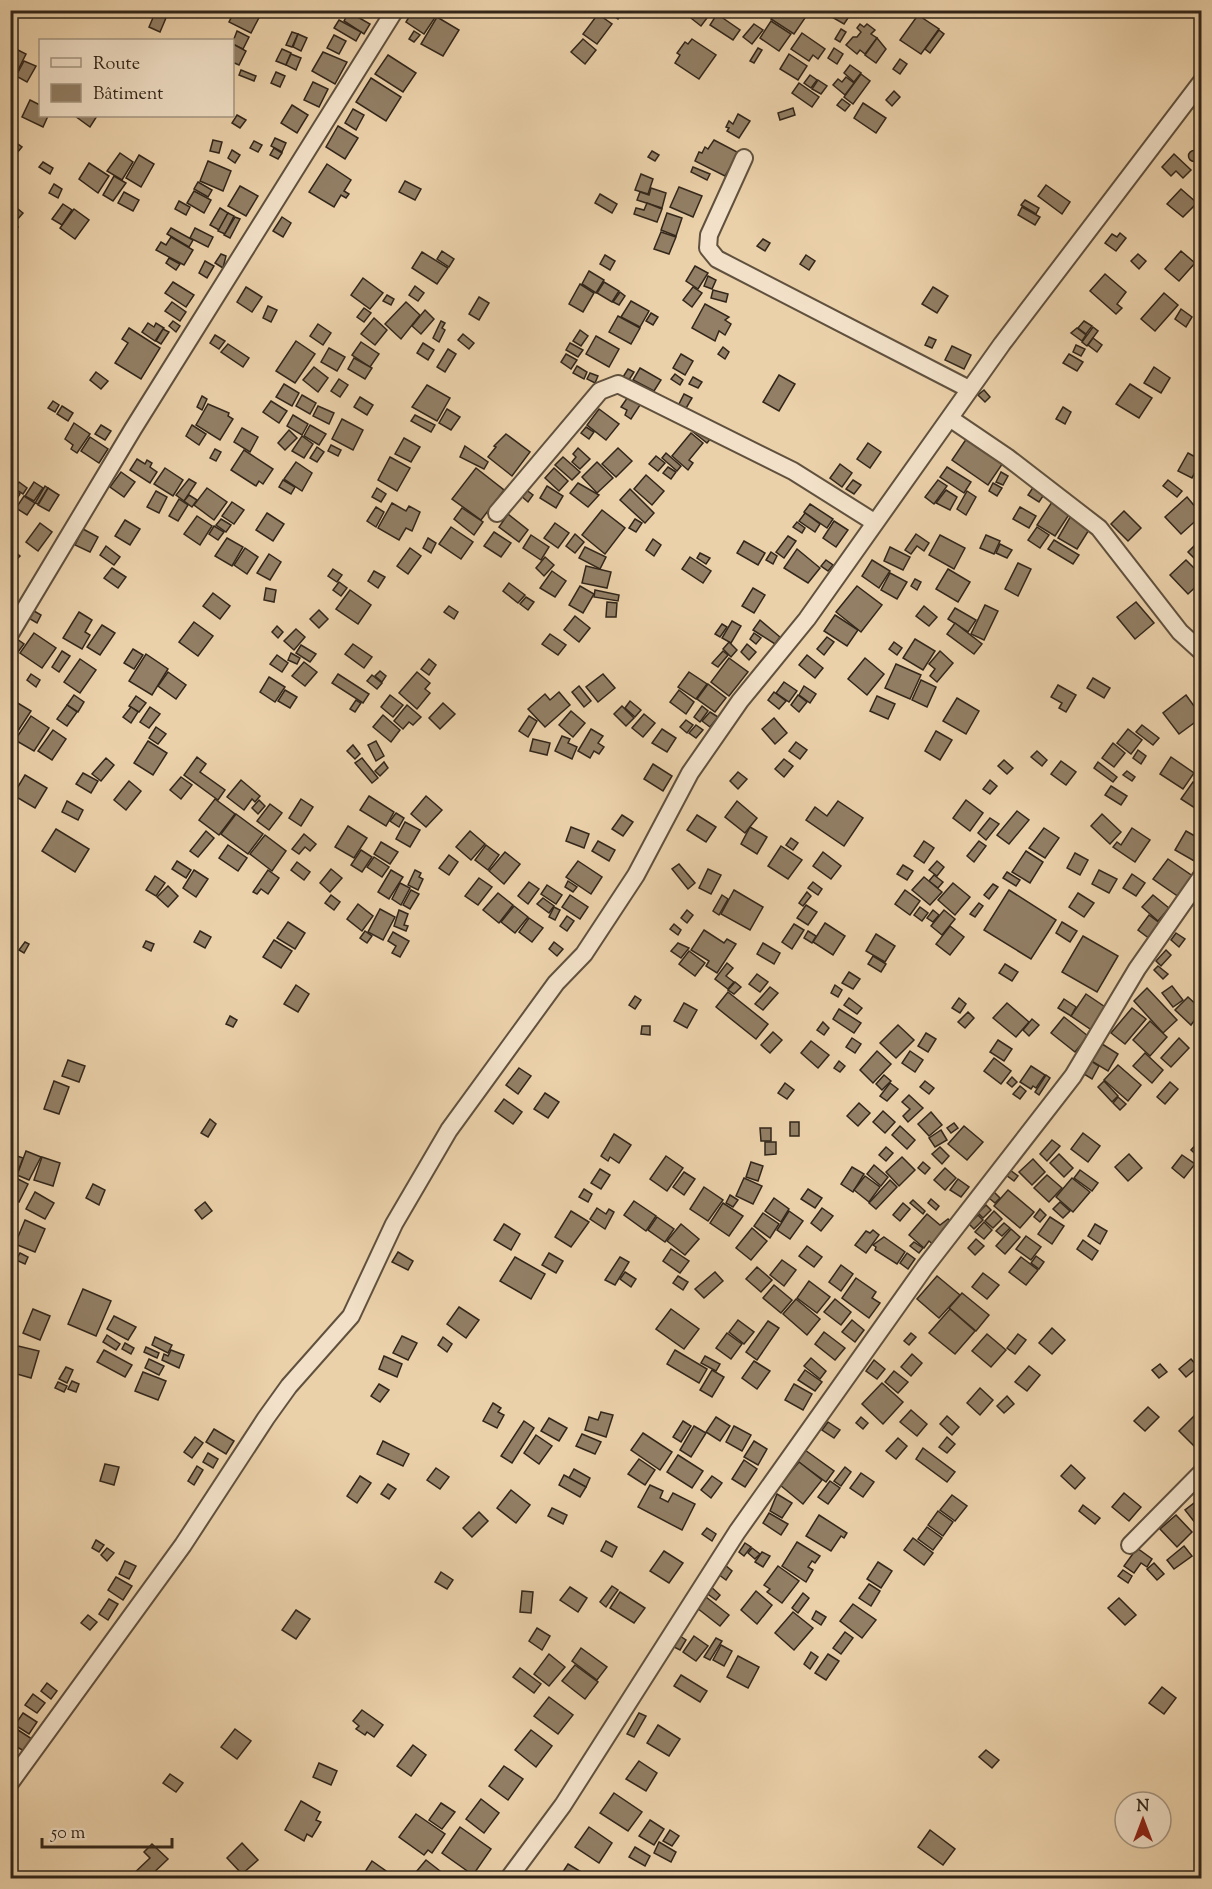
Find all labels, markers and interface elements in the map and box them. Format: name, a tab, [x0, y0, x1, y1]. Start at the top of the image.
legend	[39, 39, 234, 117]
text: Route	[93, 52, 140, 78]
text: Bâtiment	[93, 82, 163, 108]
north arrow	[1113, 1790, 1173, 1850]
text: N	[1137, 1796, 1150, 1819]
scale bar	[42, 1811, 172, 1849]
text: 50 m	[50, 1821, 86, 1847]

